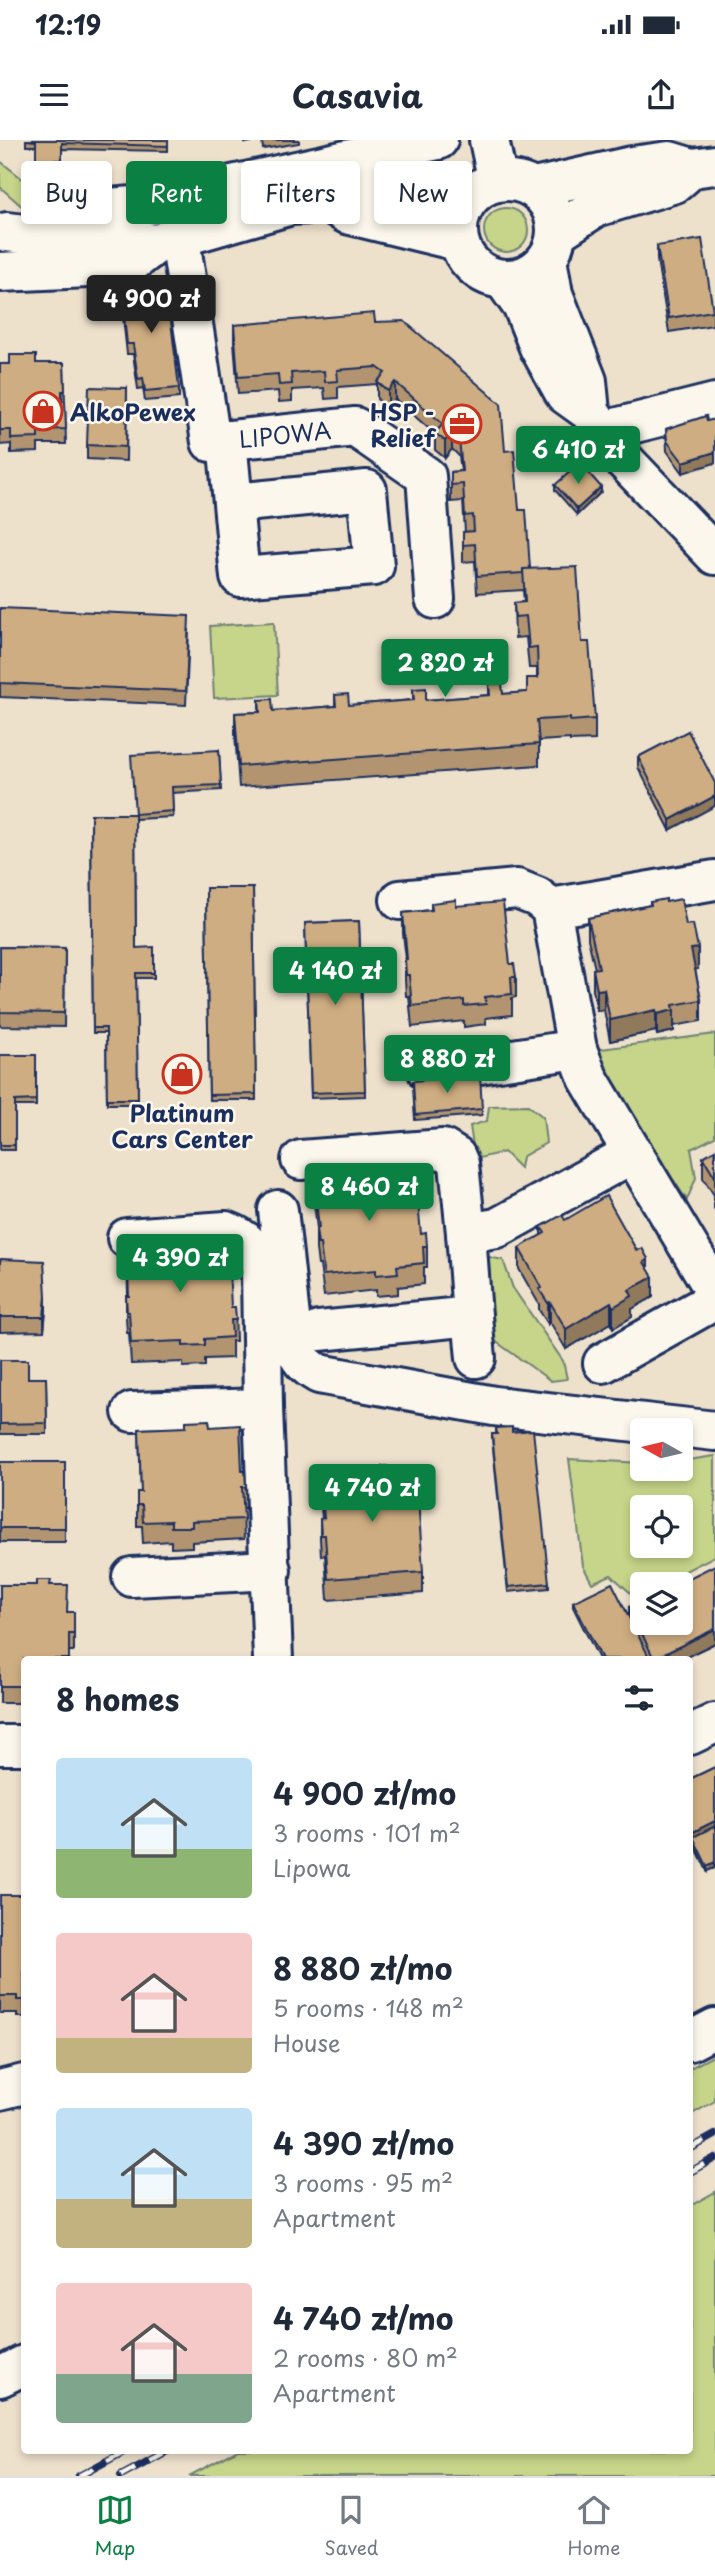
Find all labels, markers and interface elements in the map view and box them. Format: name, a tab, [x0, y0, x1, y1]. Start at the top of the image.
text: 12:19	[35, 5, 101, 44]
text: Casavia	[292, 71, 423, 119]
icon: menu	[35, 76, 73, 114]
icon: share	[642, 76, 680, 114]
chip: Buy	[21, 161, 112, 224]
chip: Rent	[126, 161, 227, 224]
chip: Filters	[241, 161, 360, 224]
chip: New	[374, 161, 472, 224]
pin: 4 900 zł	[79, 276, 223, 335]
text: 4 900 zł	[103, 280, 199, 315]
shop icon: AlkoPewex	[22, 390, 64, 432]
place label: AlkoPewex	[70, 394, 196, 429]
place label: HSP - Relief	[370, 394, 437, 455]
office icon: HSP - Relief	[441, 403, 483, 445]
street label: LIPOWA	[237, 412, 333, 456]
pin: 6 410 zł	[506, 426, 650, 486]
text: 6 410 zł	[532, 431, 624, 466]
pin: 2 820 zł	[373, 640, 517, 699]
text: 2 820 zł	[397, 644, 493, 679]
pin: 4 140 zł	[263, 948, 407, 1007]
text: 4 140 zł	[289, 952, 381, 987]
pin: 8 880 zł	[375, 1035, 519, 1095]
text: 8 880 zł	[400, 1040, 494, 1075]
shop icon: Platinum Cars Center	[161, 1053, 203, 1095]
place label: Platinum Cars Center	[111, 1095, 253, 1156]
pin: 8 460 zł	[297, 1164, 441, 1223]
text: 8 460 zł	[321, 1168, 417, 1203]
pin: 4 390 zł	[108, 1234, 252, 1294]
text: 4 390 zł	[132, 1239, 228, 1274]
north arrow	[630, 1418, 693, 1480]
map controls	[630, 1418, 693, 1635]
pin: 4 740 zł	[300, 1464, 444, 1524]
text: 4 740 zł	[325, 1469, 419, 1504]
button: locate	[630, 1495, 693, 1558]
button: layers	[630, 1572, 693, 1635]
text: 8 homes	[56, 1676, 179, 1721]
icon: filters	[620, 1679, 658, 1717]
text: 4 900 zł/mo	[273, 1770, 456, 1815]
icon: home	[112, 1786, 196, 1870]
text: 3 rooms · 101 m²	[273, 1815, 461, 1850]
text: Lipowa	[273, 1850, 350, 1885]
text: 8 880 zł/mo	[273, 1945, 452, 1990]
icon: home	[112, 1961, 196, 2045]
text: 5 rooms · 148 m²	[273, 1990, 464, 2025]
text: House	[273, 2025, 340, 2060]
text: 4 390 zł/mo	[273, 2120, 454, 2165]
icon: home	[112, 2136, 196, 2220]
text: 3 rooms · 95 m²	[273, 2165, 453, 2200]
text: Apartment	[273, 2200, 396, 2235]
text: 4 740 zł/mo	[273, 2295, 453, 2340]
icon: home	[112, 2311, 196, 2395]
text: 2 rooms · 80 m²	[273, 2340, 458, 2375]
text: Apartment	[273, 2375, 396, 2410]
tab: Map	[95, 2491, 135, 2561]
tab: Saved	[324, 2491, 378, 2561]
tab: Home	[568, 2491, 620, 2561]

